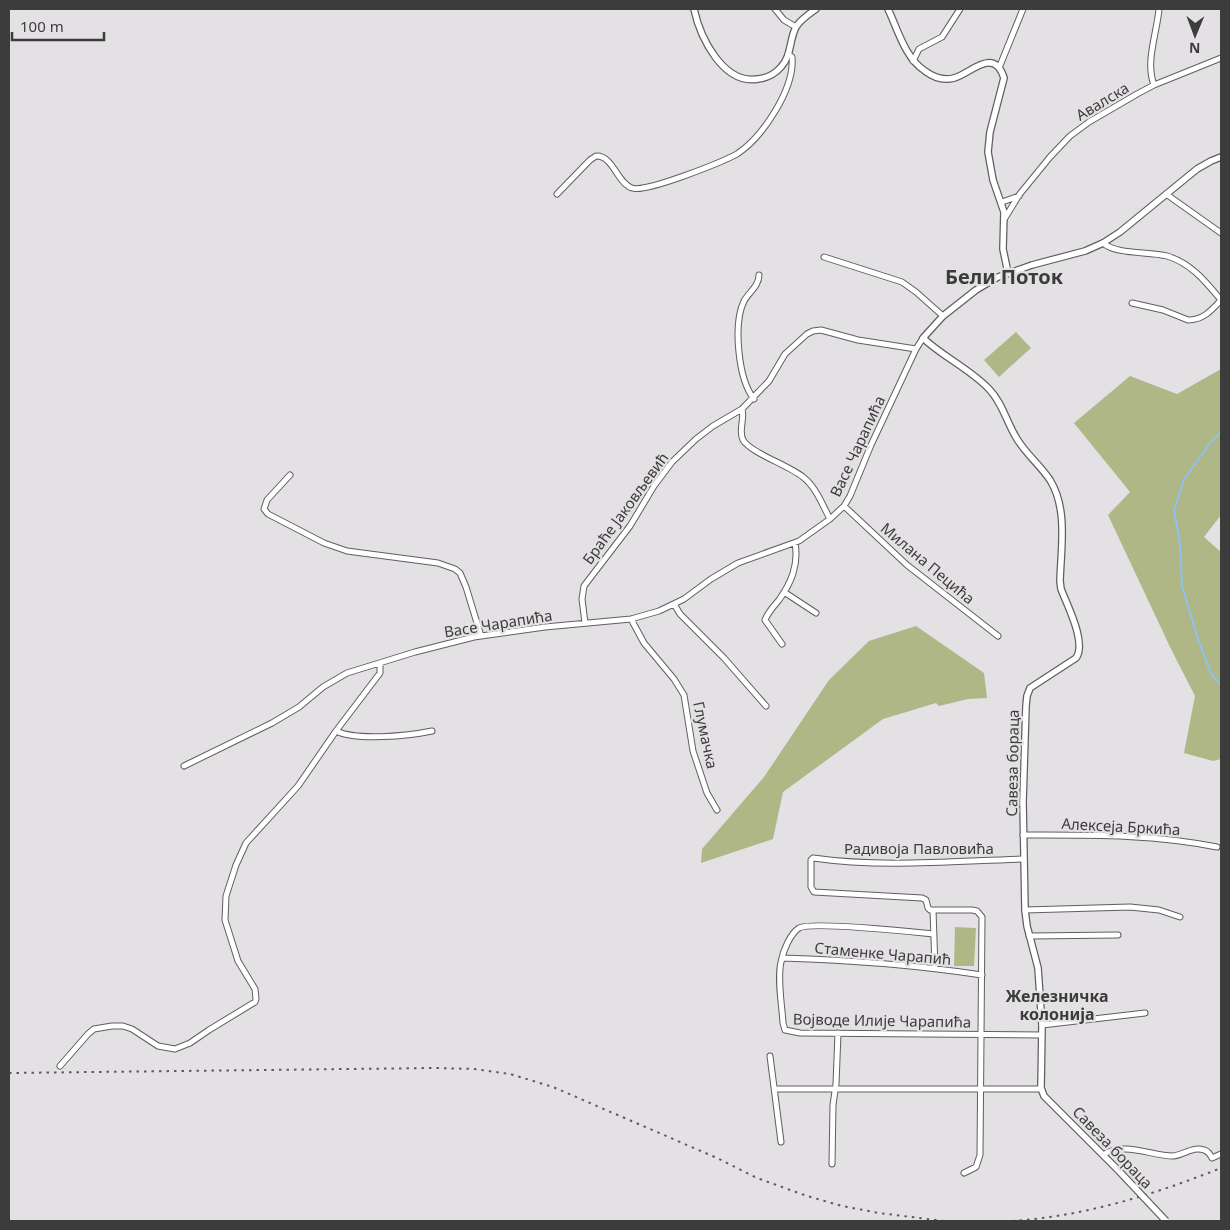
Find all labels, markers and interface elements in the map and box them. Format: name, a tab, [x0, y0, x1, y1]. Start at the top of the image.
scale bar	[12, 10, 105, 42]
north arrow	[1170, 10, 1220, 60]
text: 100 m	[20, 16, 64, 36]
text: N	[1189, 39, 1201, 58]
street label: Авалска	[1072, 77, 1132, 125]
district label: Бели Поток	[945, 263, 1064, 290]
street label: Васе Чарапића	[825, 392, 889, 500]
street label: Браће Јаковљевић	[578, 448, 672, 568]
street label: Милана Пецића	[877, 518, 979, 608]
street label: Васе Чарапића	[442, 605, 554, 641]
street label: Глумачка	[689, 700, 723, 770]
street label: Савеза бораца	[1001, 709, 1023, 817]
street label: Алексеја Бркића	[1061, 813, 1181, 839]
street label: Радивоја Павловића	[844, 838, 994, 858]
street label: Стаменке Чарапић	[814, 937, 952, 969]
district label: Железничка колонија	[1005, 985, 1109, 1025]
street label: Војводе Илије Чарапића	[793, 1008, 971, 1032]
street label: Савеза бораца	[1069, 1102, 1157, 1192]

